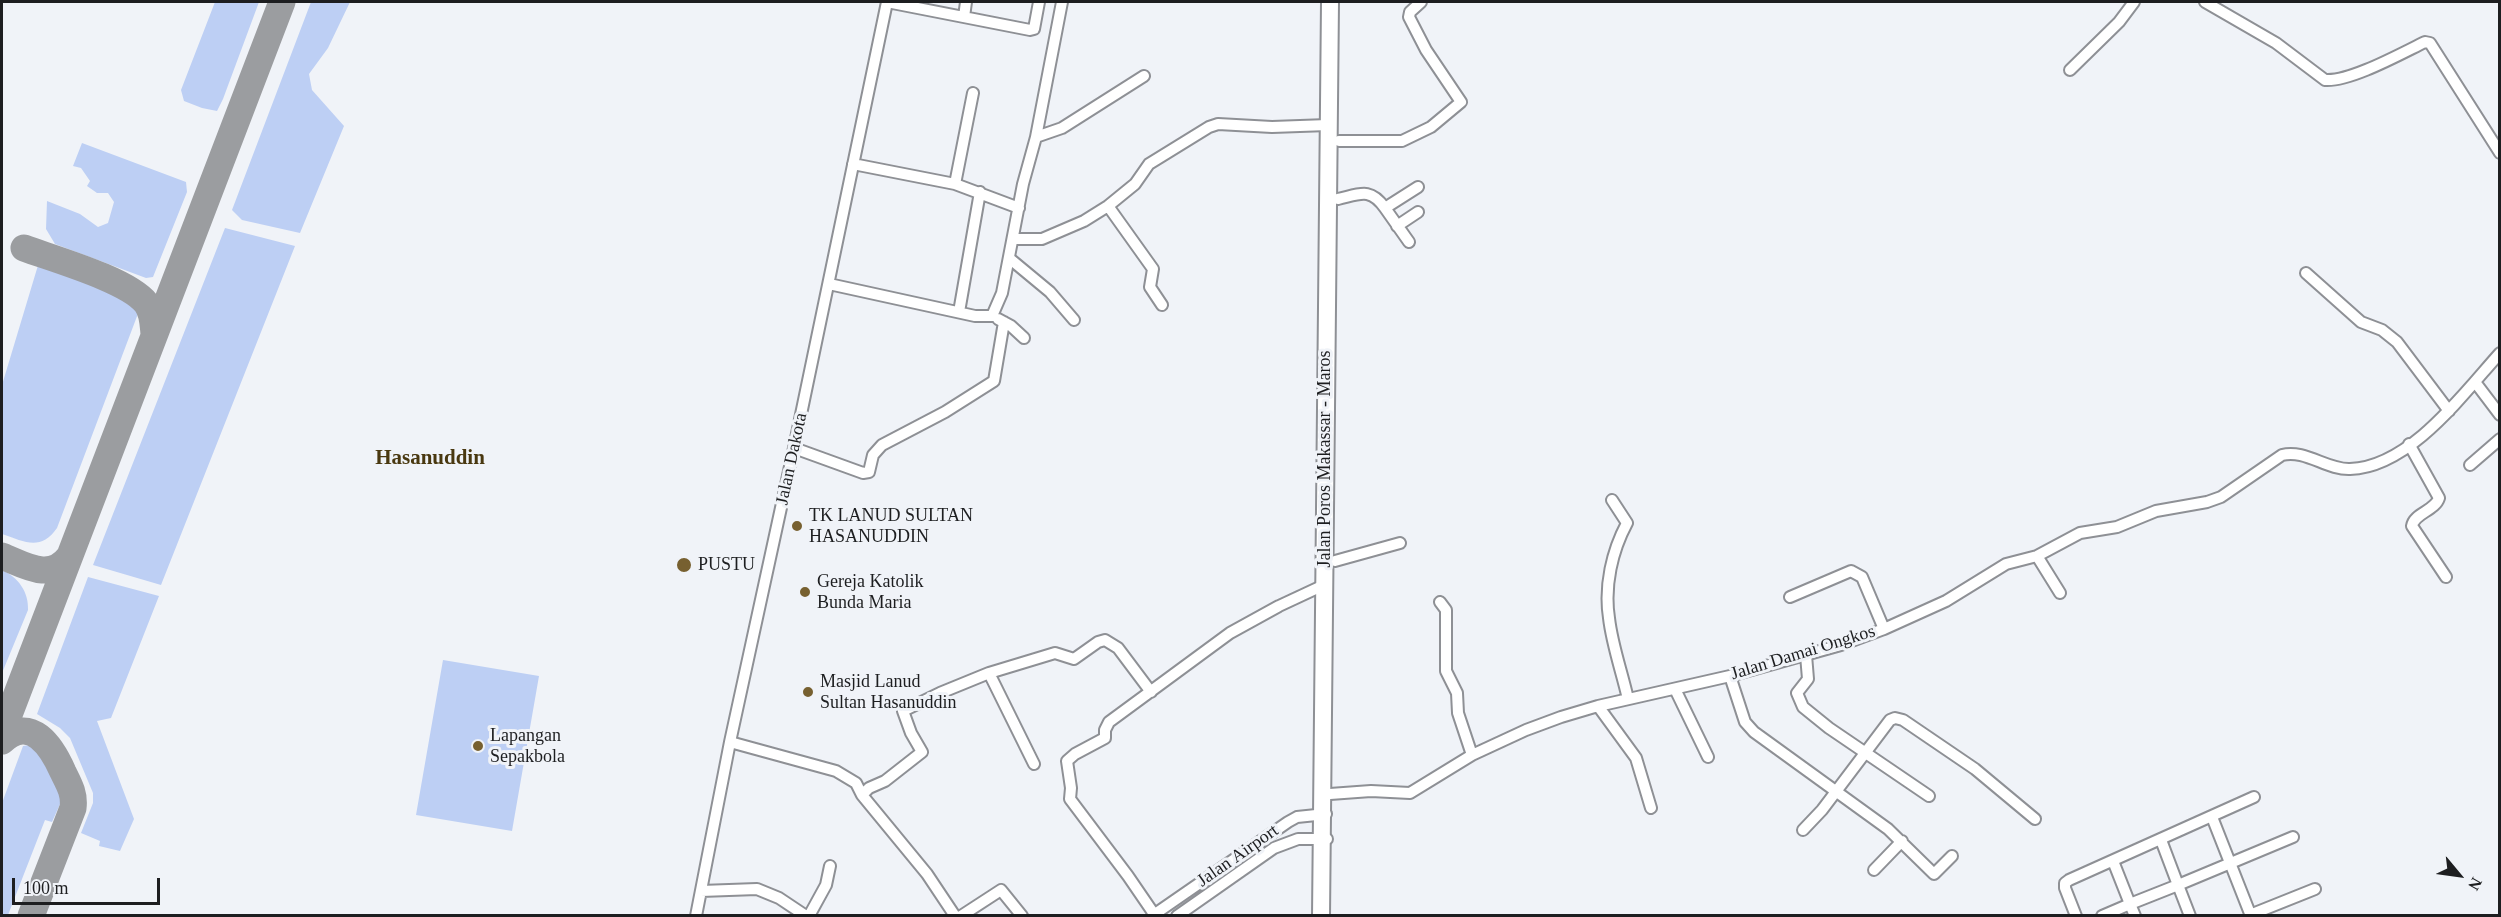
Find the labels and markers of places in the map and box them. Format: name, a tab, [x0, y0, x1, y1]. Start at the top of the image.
place label: TK LANUD SULTAN HASANUDDIN	[809, 505, 973, 548]
marker: TK LANUD SULTAN HASANUDDIN	[790, 519, 804, 533]
place label: PUSTU	[698, 554, 755, 576]
marker: PUSTU	[675, 556, 693, 574]
place label: Gereja Katolik Bunda Maria	[817, 571, 923, 614]
marker: Gereja Katolik Bunda Maria	[798, 585, 812, 599]
place label: Masjid Lanud Sultan Hasanuddin	[820, 671, 956, 714]
marker: Masjid Lanud Sultan Hasanuddin	[801, 685, 815, 699]
place label: Lapangan Sepakbola	[490, 725, 565, 768]
marker: Lapangan Sepakbola	[471, 739, 485, 753]

